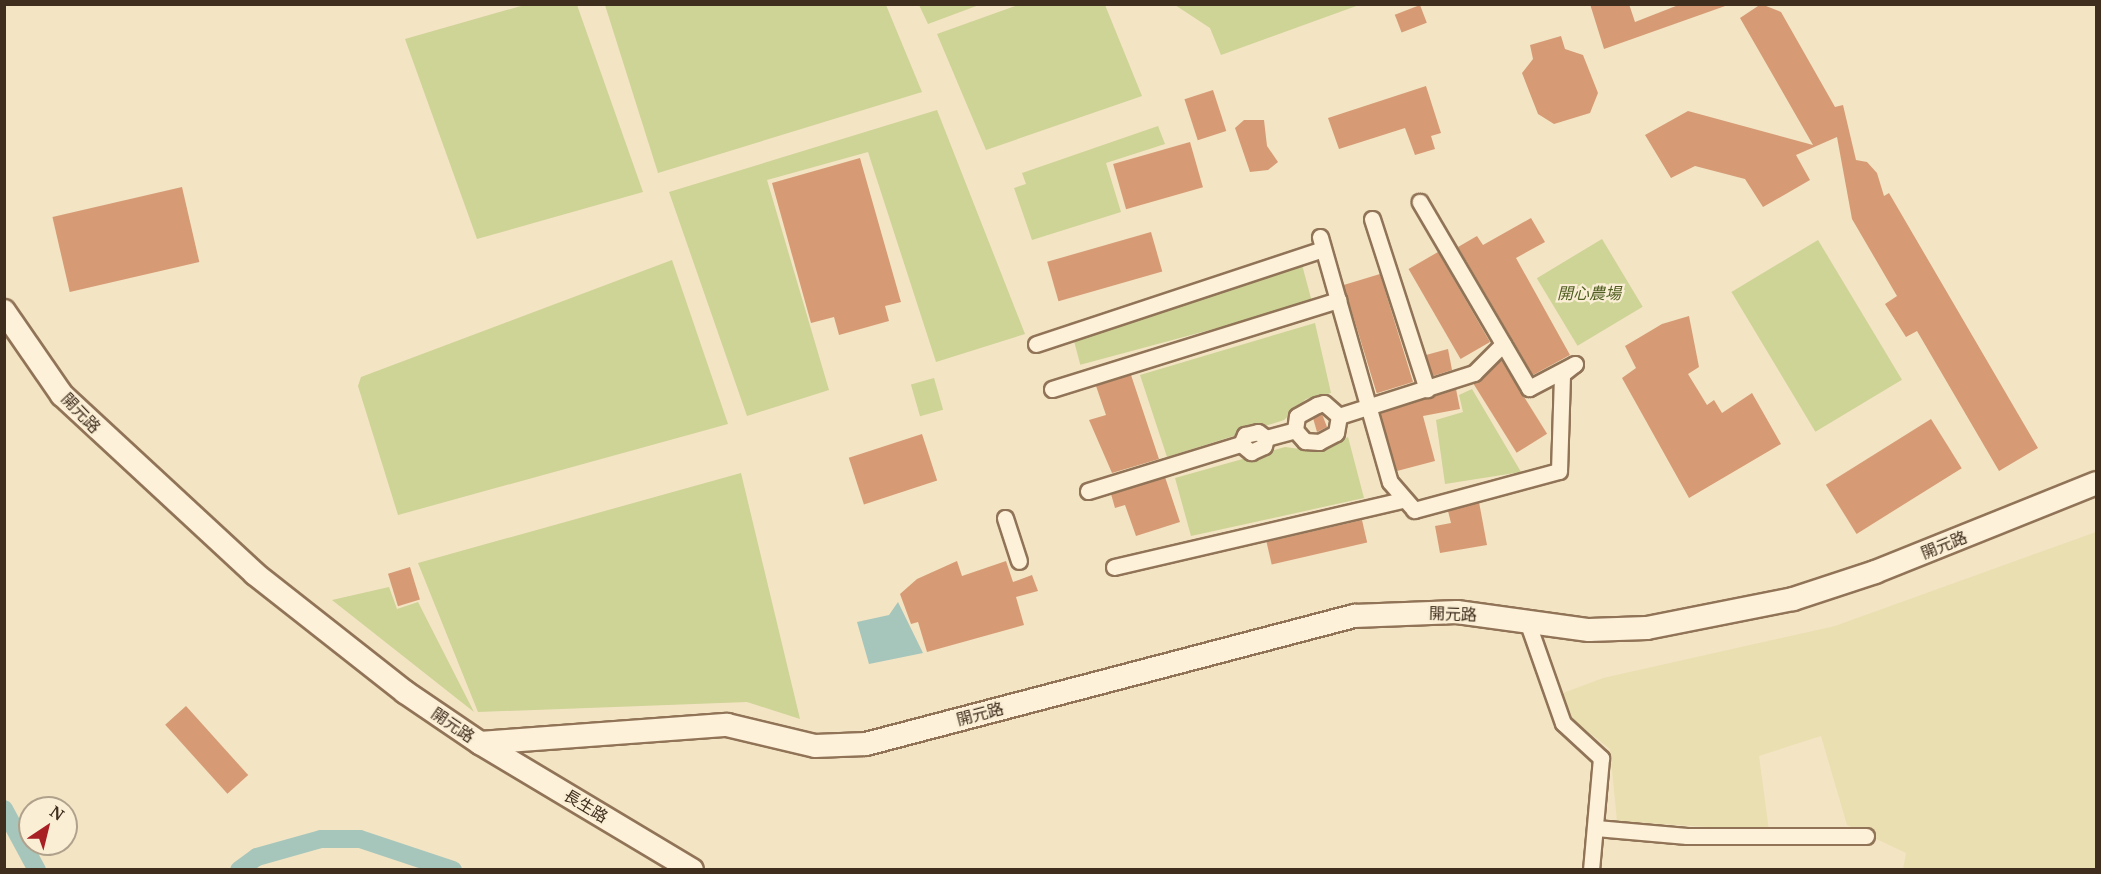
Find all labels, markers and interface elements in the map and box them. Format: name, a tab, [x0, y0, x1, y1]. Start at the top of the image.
park label: 開心農場	[1557, 283, 1621, 303]
street label: 開元路	[57, 389, 105, 437]
street label: 開元路	[1918, 527, 1970, 563]
street label: 開元路	[1429, 604, 1477, 624]
street label: 開元路	[954, 699, 1006, 729]
street label: 開元路	[428, 704, 478, 746]
street label: 長生路	[560, 785, 612, 827]
north arrow	[18, 796, 78, 856]
text: N	[46, 800, 69, 826]

